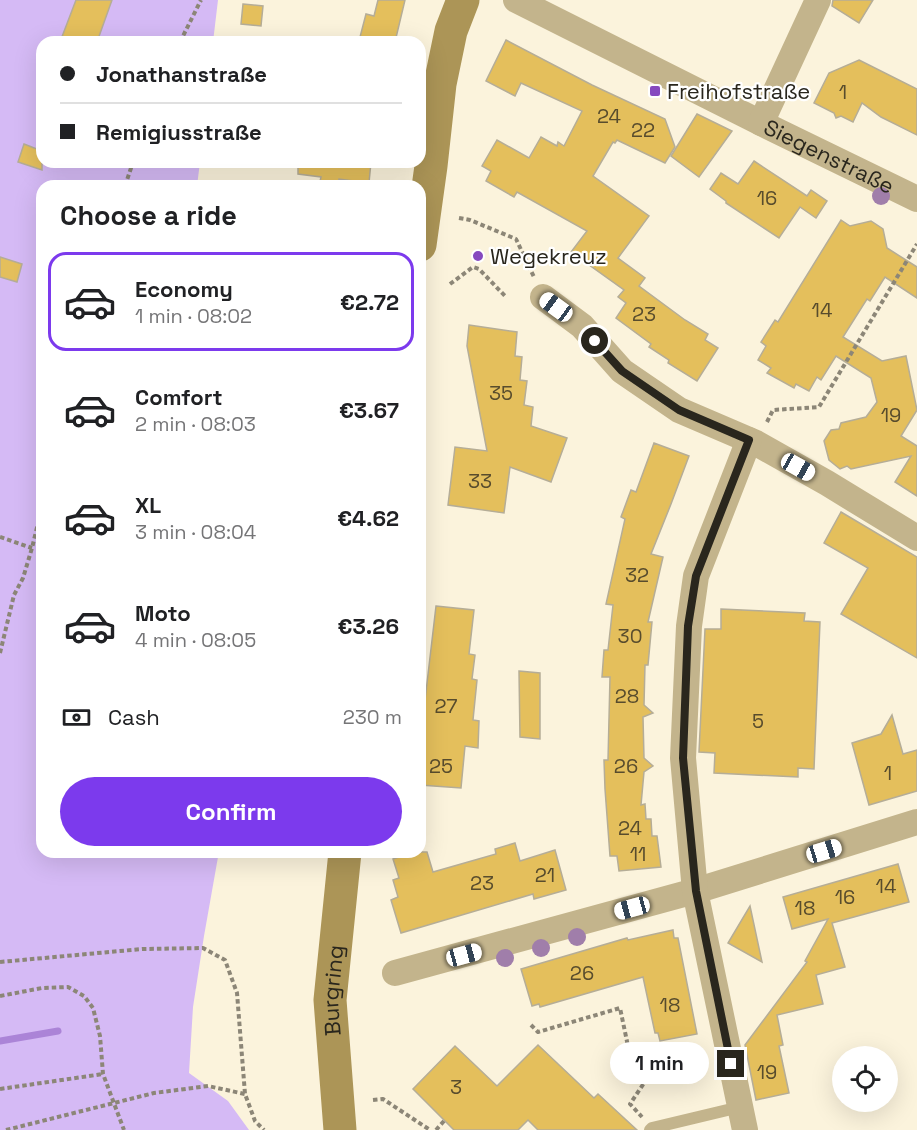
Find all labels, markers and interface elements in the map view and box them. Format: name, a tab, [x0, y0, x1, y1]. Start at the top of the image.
text: Jonathanstraße	[96, 60, 267, 88]
place label: Freihofstraße	[667, 77, 810, 105]
house number: 1	[839, 79, 847, 105]
marker: Freihofstraße	[648, 84, 662, 98]
house number: 24	[597, 103, 621, 129]
street label: Siegenstraße	[759, 113, 899, 200]
house number: 22	[631, 117, 655, 143]
text: Remigiusstraße	[96, 118, 262, 146]
house number: 16	[757, 185, 777, 211]
text: Choose a ride	[60, 198, 237, 233]
place label: Wegekreuz	[490, 242, 607, 270]
marker: Wegekreuz	[471, 249, 485, 263]
icon: car	[63, 275, 117, 329]
text: Economy	[135, 275, 233, 303]
text: €2.72	[340, 288, 399, 316]
car	[536, 289, 576, 325]
house number: 14	[812, 297, 832, 323]
house number: 23	[632, 301, 656, 327]
text: 1 min · 08:02	[135, 303, 252, 329]
route start	[581, 327, 608, 354]
house number: 35	[489, 380, 513, 406]
icon: car	[63, 383, 117, 437]
text: Comfort	[135, 383, 223, 411]
text: €3.67	[339, 396, 399, 424]
house number: 19	[881, 402, 901, 428]
text: 2 min · 08:03	[135, 411, 256, 437]
car	[778, 450, 818, 484]
house number: 33	[468, 468, 492, 494]
icon: car	[63, 491, 117, 545]
text: XL	[135, 491, 161, 519]
text: €4.62	[337, 504, 399, 532]
text: 3 min · 08:04	[135, 519, 256, 545]
house number: 32	[625, 562, 649, 588]
icon: car	[63, 599, 117, 653]
text: Moto	[135, 599, 191, 627]
text: €3.26	[337, 612, 399, 640]
house number: 30	[618, 623, 642, 649]
text: 4 min · 08:05	[135, 627, 256, 653]
house number: 28	[615, 683, 639, 709]
house number: 27	[434, 693, 458, 719]
icon: cash	[60, 701, 93, 734]
text: Cash	[108, 703, 160, 731]
text: 230 m	[343, 704, 402, 730]
house number: 5	[752, 708, 764, 734]
house number: 25	[429, 753, 453, 779]
house number: 26	[614, 753, 638, 779]
house number: 1	[884, 760, 892, 786]
button: Confirm	[60, 777, 402, 846]
house number: 24	[618, 815, 642, 841]
car	[804, 837, 844, 865]
house number: 11	[630, 841, 646, 867]
house number: 21	[535, 862, 555, 888]
house number: 23	[470, 870, 494, 896]
house number: 14	[876, 873, 896, 899]
house number: 16	[835, 884, 855, 910]
car	[612, 895, 652, 921]
house number: 18	[795, 895, 815, 921]
car	[444, 942, 484, 968]
street label: Burgring	[316, 944, 350, 1037]
house number: 26	[570, 960, 594, 986]
house number: 18	[660, 992, 680, 1018]
callout: 1 min	[611, 1043, 710, 1085]
map controls	[832, 1046, 898, 1112]
button: locate	[832, 1046, 898, 1112]
text: 1 min	[635, 1050, 684, 1076]
route end	[717, 1050, 744, 1077]
house number: 19	[757, 1059, 777, 1085]
house number: 3	[450, 1074, 462, 1100]

